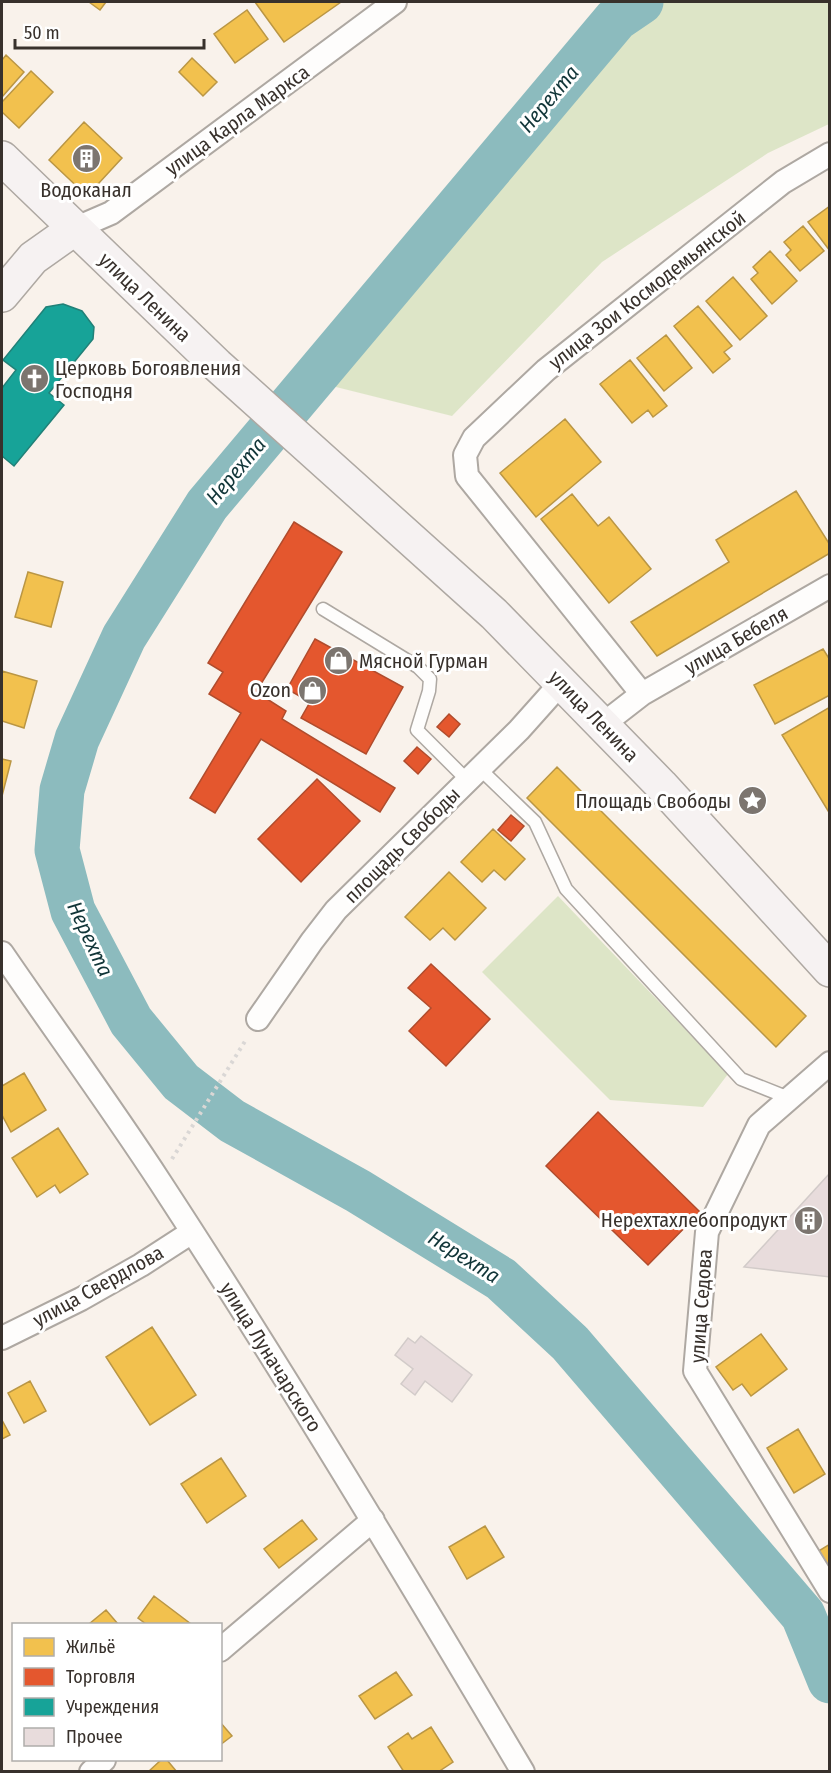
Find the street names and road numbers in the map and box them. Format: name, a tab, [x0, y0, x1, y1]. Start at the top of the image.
street label: улица Карла Маркса	[160, 60, 314, 180]
street label: улица Зои Космодемьянской	[544, 206, 750, 374]
street label: улица Ленина	[94, 247, 196, 347]
street label: улица Бебеля	[680, 601, 792, 679]
street label: улица Ленина	[544, 665, 644, 767]
street label: площадь Свободы	[339, 782, 465, 908]
street label: улица Свердлова	[28, 1240, 168, 1332]
street label: улица Седова	[685, 1248, 717, 1364]
street label: улица Луначарского	[215, 1278, 327, 1436]

